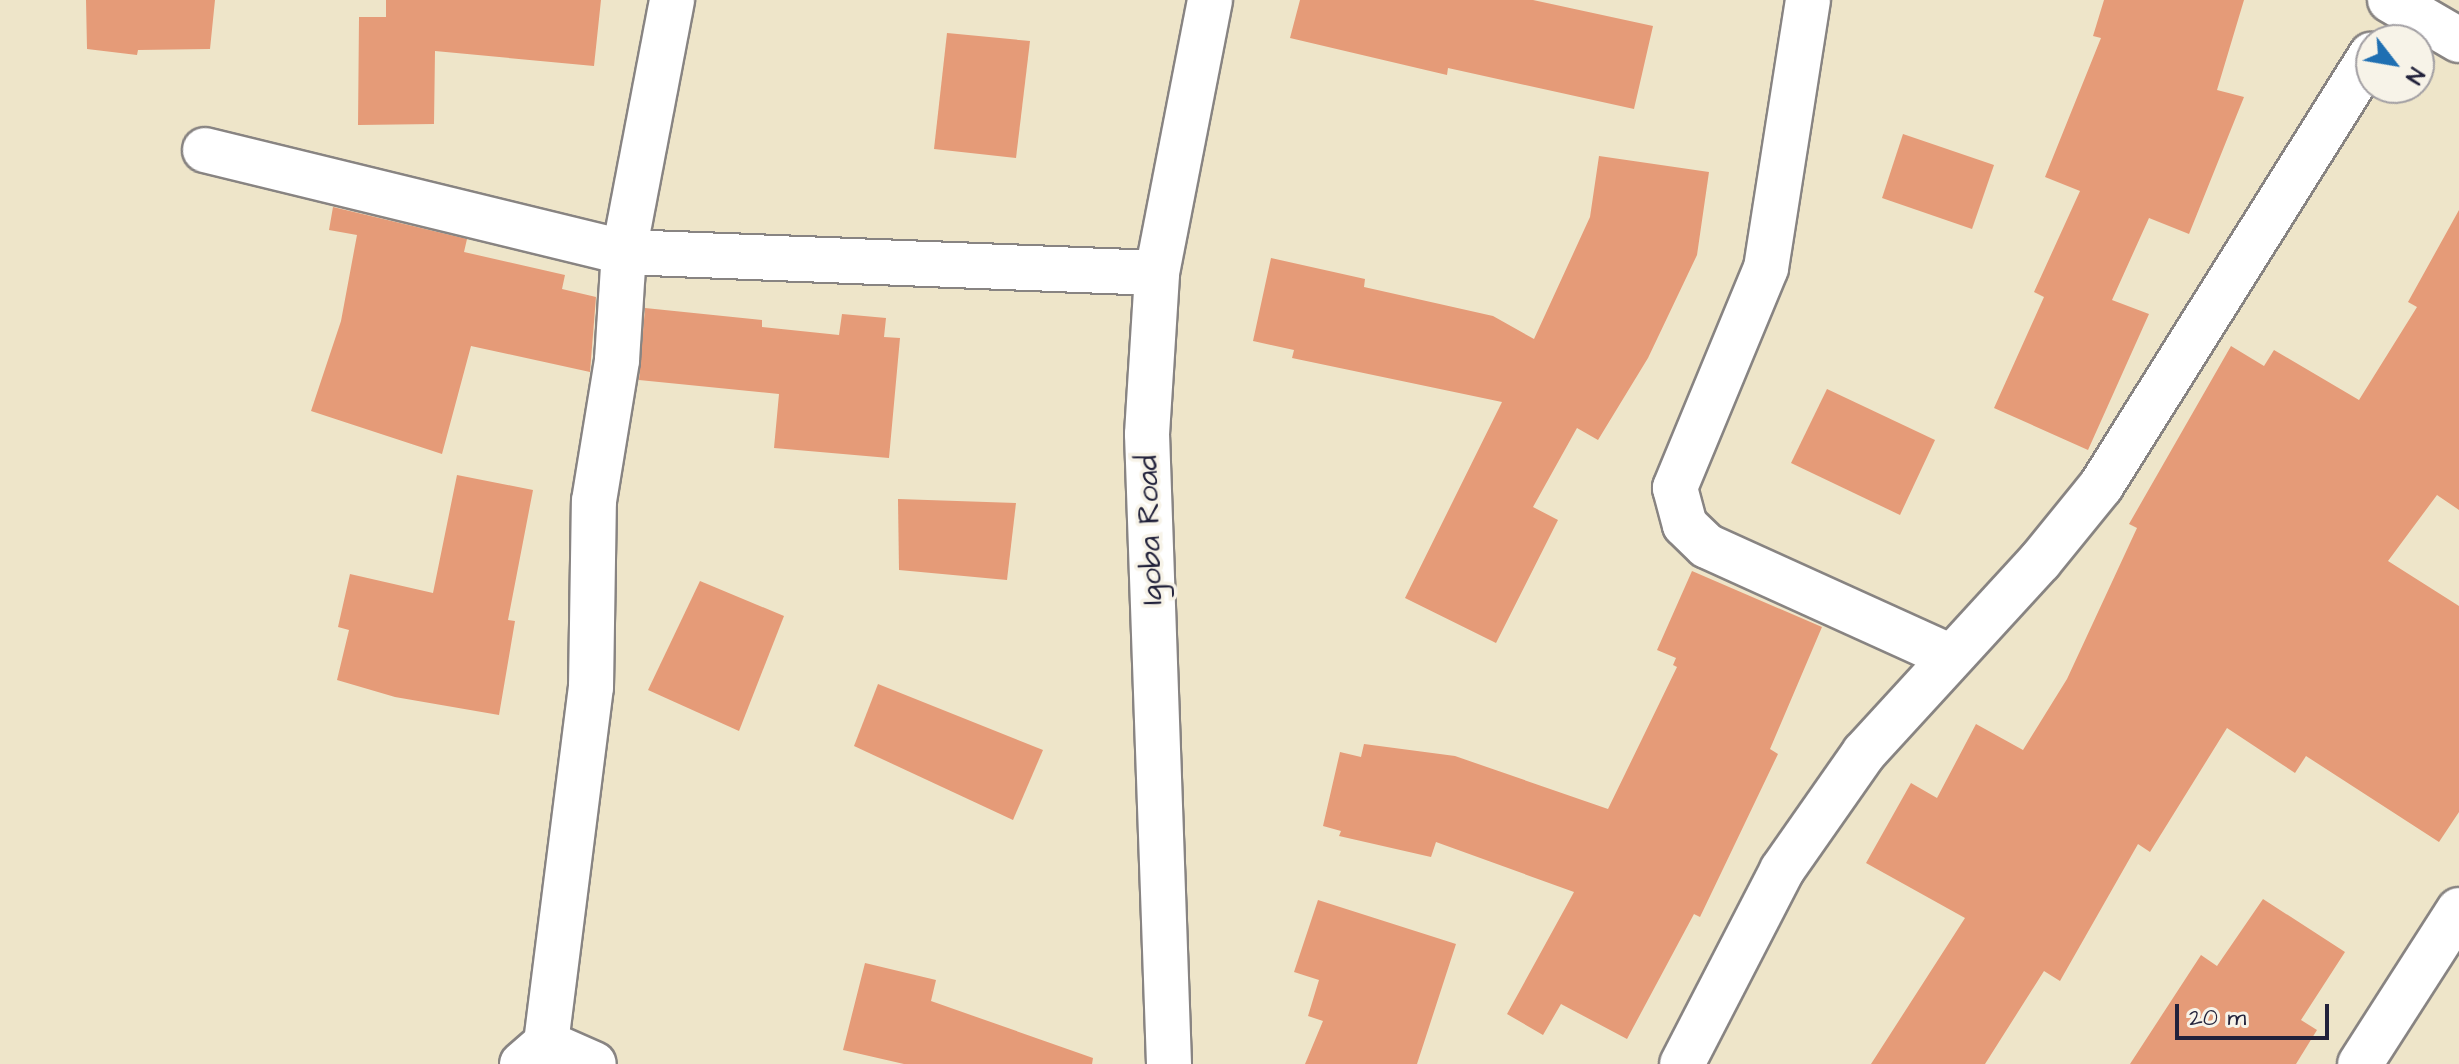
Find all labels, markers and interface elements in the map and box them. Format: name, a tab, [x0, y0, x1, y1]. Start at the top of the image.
north arrow	[2355, 24, 2435, 104]
text: N	[2397, 62, 2431, 89]
street label: Igoba Road	[1129, 454, 1171, 606]
scale bar	[2179, 988, 2333, 1038]
text: 20 m	[2189, 1001, 2246, 1035]

